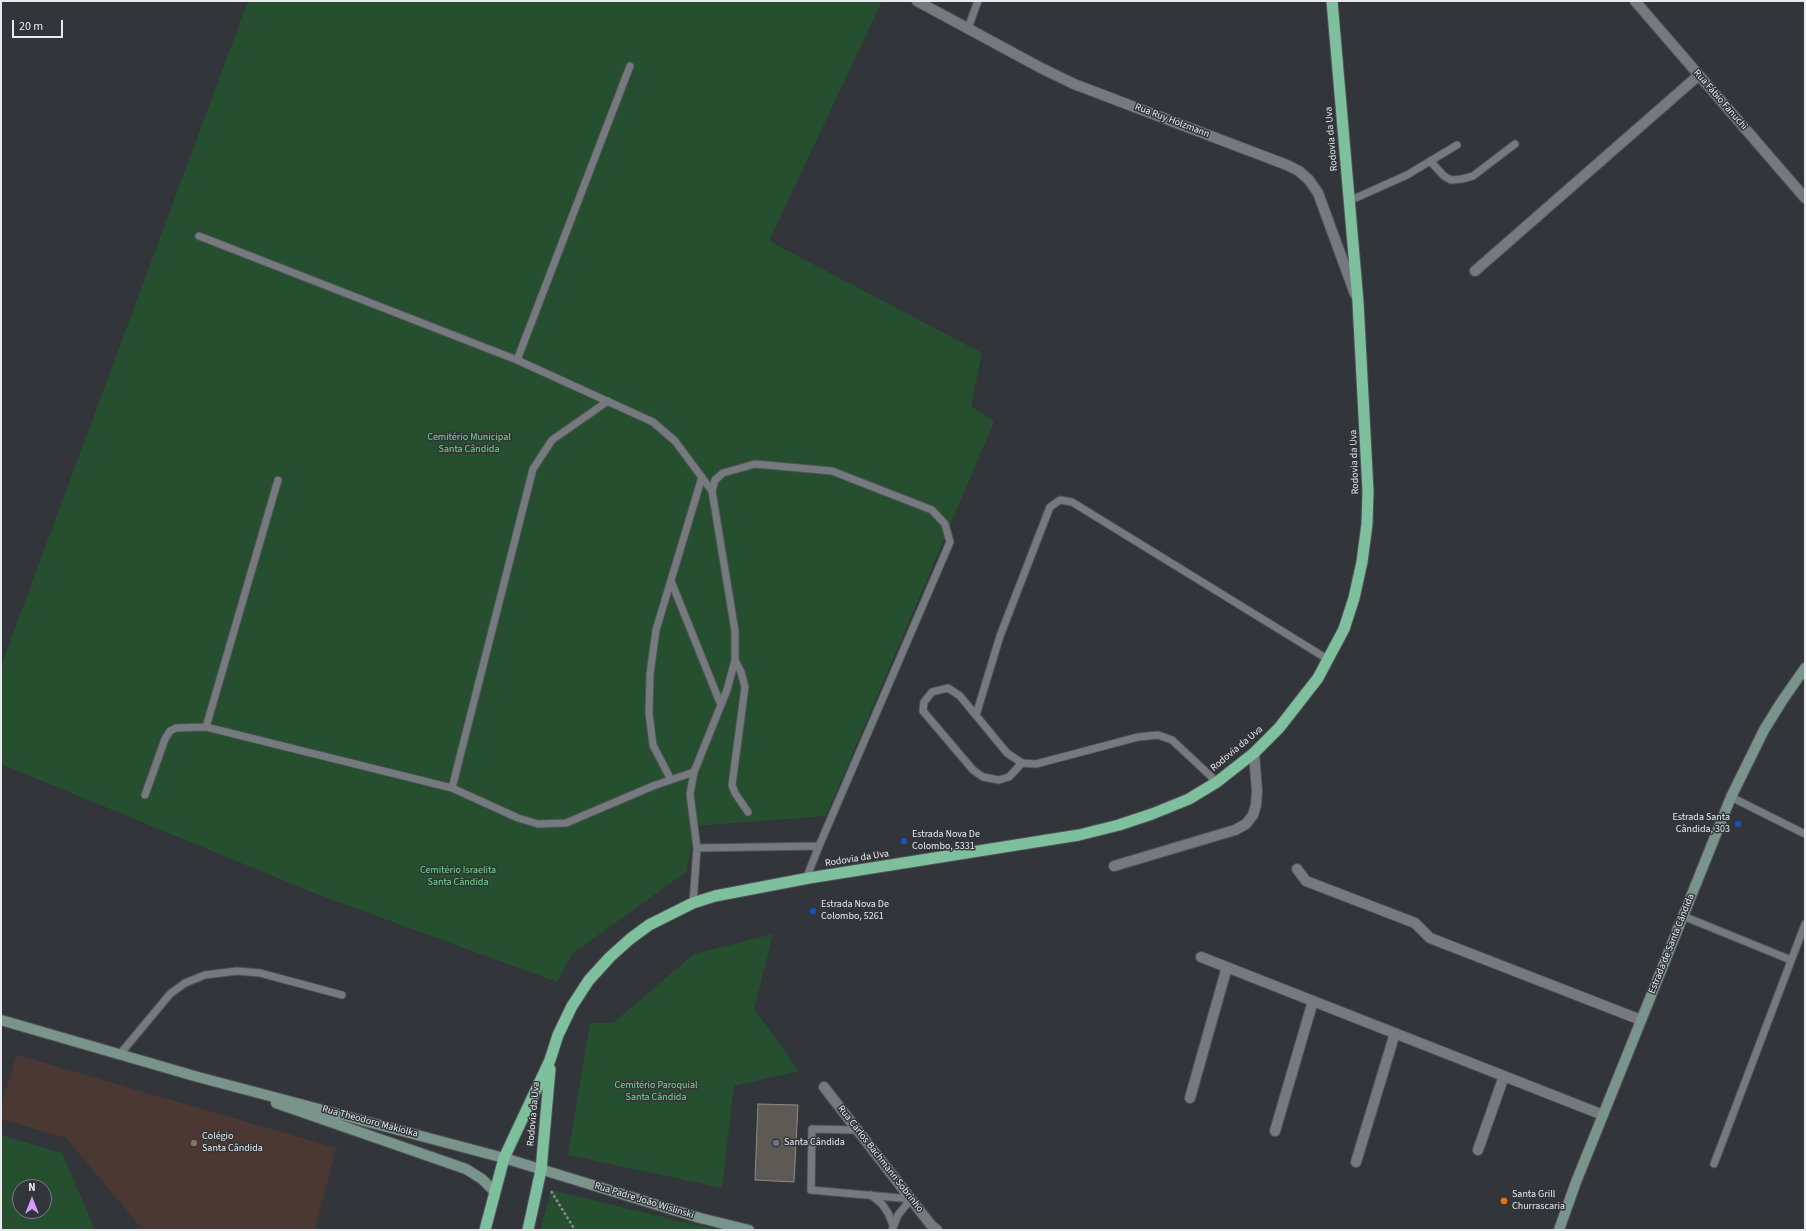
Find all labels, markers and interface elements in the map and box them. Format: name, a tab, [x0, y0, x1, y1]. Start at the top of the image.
scale bar	[14, 12, 65, 38]
text: 20 m	[19, 18, 43, 35]
street label: Rua Fábio Fanuchi	[1690, 67, 1750, 133]
street label: Rua Ruy Holzmann	[1133, 101, 1211, 141]
street label: Rodovia da Uva	[1323, 106, 1341, 172]
street label: Rodovia da Uva	[1348, 429, 1362, 495]
park label: Cemitério Municipal Santa Cândida	[427, 432, 511, 456]
street label: Rodovia da Uva	[1208, 724, 1266, 774]
place label: Estrada Santa Cândida, 303	[1672, 812, 1730, 836]
marker: Estrada Santa Cândida, 303	[1733, 819, 1743, 829]
place label: Estrada Nova De Colombo, 5331	[912, 829, 980, 852]
marker: Estrada Nova De Colombo, 5331	[899, 836, 909, 846]
street label: Rodovia da Uva	[824, 848, 890, 870]
park label: Cemitério Israelita Santa Cândida	[420, 865, 496, 888]
street label: Estrada de Santa Cândida	[1646, 892, 1698, 996]
place label: Estrada Nova De Colombo, 5261	[821, 899, 889, 922]
marker: Estrada Nova De Colombo, 5261	[808, 906, 818, 916]
park label: Cemitério Paroquial Santa Cândida	[614, 1080, 698, 1104]
street label: Rodovia da Uva	[525, 1081, 543, 1147]
street label: Rua Theodoro Makiolka	[321, 1103, 419, 1141]
street label: Rua Carlos Bachmann Sobrinho	[835, 1103, 925, 1215]
place label: Colégio Santa Cândida	[202, 1131, 263, 1154]
place label: Santa Cândida	[784, 1137, 845, 1149]
marker: Colégio Santa Cândida	[189, 1138, 199, 1148]
marker: Santa Cândida	[771, 1138, 781, 1148]
north arrow	[12, 1179, 52, 1219]
text: N	[28, 1180, 36, 1195]
street label: Rua Padre João Wislinski	[593, 1180, 695, 1222]
place label: Santa Grill Churrascaria	[1512, 1189, 1565, 1212]
marker: Santa Grill Churrascaria	[1499, 1196, 1509, 1206]

